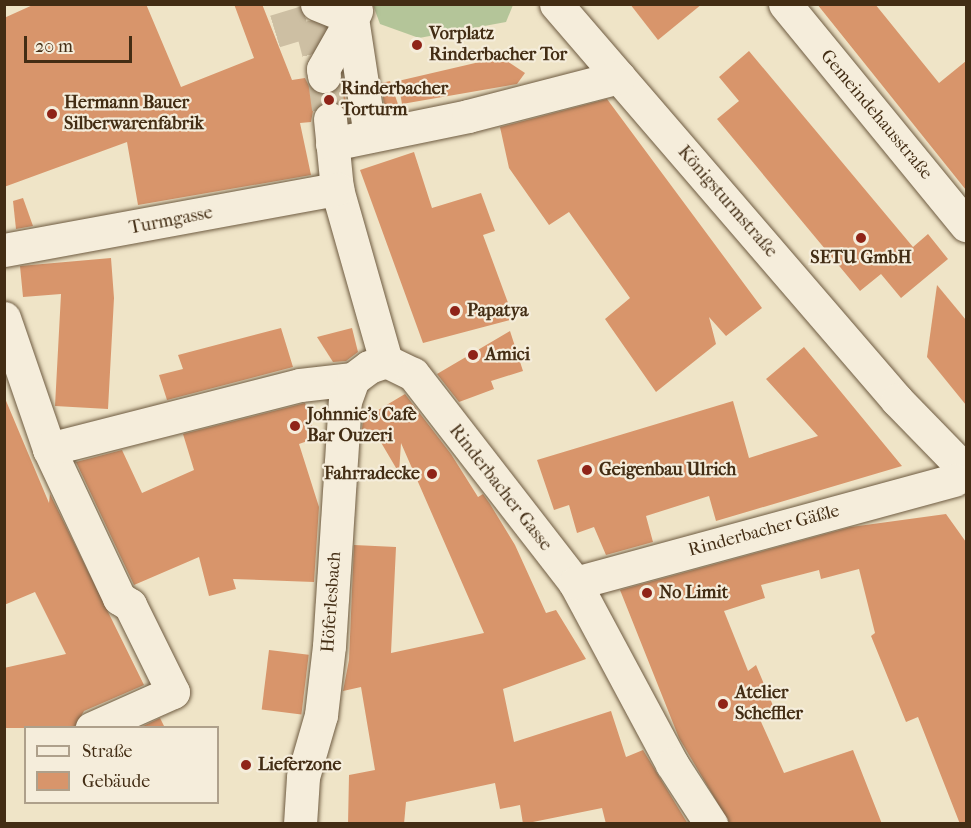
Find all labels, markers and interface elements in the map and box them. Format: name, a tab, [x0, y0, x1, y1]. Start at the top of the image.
scale bar	[27, 24, 135, 62]
place label: Vorplatz Rinderbacher Tor	[429, 24, 567, 66]
text: 20 m	[35, 36, 73, 57]
marker: Vorplatz Rinderbacher Tor	[410, 38, 424, 52]
street label: Gemeindehausstraße	[815, 46, 937, 184]
place label: Rinderbacher Torturm	[341, 79, 448, 122]
place label: Hermann Bauer Silberwarenfabrik	[64, 93, 204, 136]
marker: Rinderbacher Torturm	[322, 93, 336, 107]
marker: Hermann Bauer Silberwarenfabrik	[45, 107, 59, 121]
street label: Königsturmstraße	[673, 142, 781, 262]
street label: Turmgasse	[127, 202, 215, 240]
marker: SETU GmbH	[854, 231, 868, 245]
place label: SETU GmbH	[810, 247, 912, 269]
place label: Papatya	[467, 300, 528, 322]
marker: Papatya	[448, 304, 462, 318]
place label: Amici	[485, 344, 530, 366]
marker: Amici	[466, 348, 480, 362]
place label: Johnnie's Cafè Bar Ouzeri	[307, 405, 417, 448]
marker: Johnnie's Cafè Bar Ouzeri	[288, 419, 302, 433]
street label: Rinderbacher Gasse	[444, 421, 556, 555]
place label: Geigenbau Ulrich	[599, 459, 736, 481]
place label: Fahrradecke	[324, 463, 420, 485]
marker: Geigenbau Ulrich	[580, 463, 594, 477]
marker: Fahrradecke	[425, 467, 439, 481]
street label: Rinderbacher Gäßle	[686, 500, 842, 562]
street label: Höferlesbach	[318, 551, 346, 653]
place label: No Limit	[659, 582, 728, 604]
marker: No Limit	[640, 586, 654, 600]
place label: Atelier Scheffler	[735, 683, 803, 726]
marker: Atelier Scheffler	[716, 697, 730, 711]
legend	[24, 726, 219, 804]
text: Straße	[82, 741, 132, 762]
place label: Lieferzone	[258, 754, 341, 776]
marker: Lieferzone	[239, 758, 253, 772]
text: Gebäude	[82, 771, 150, 792]

